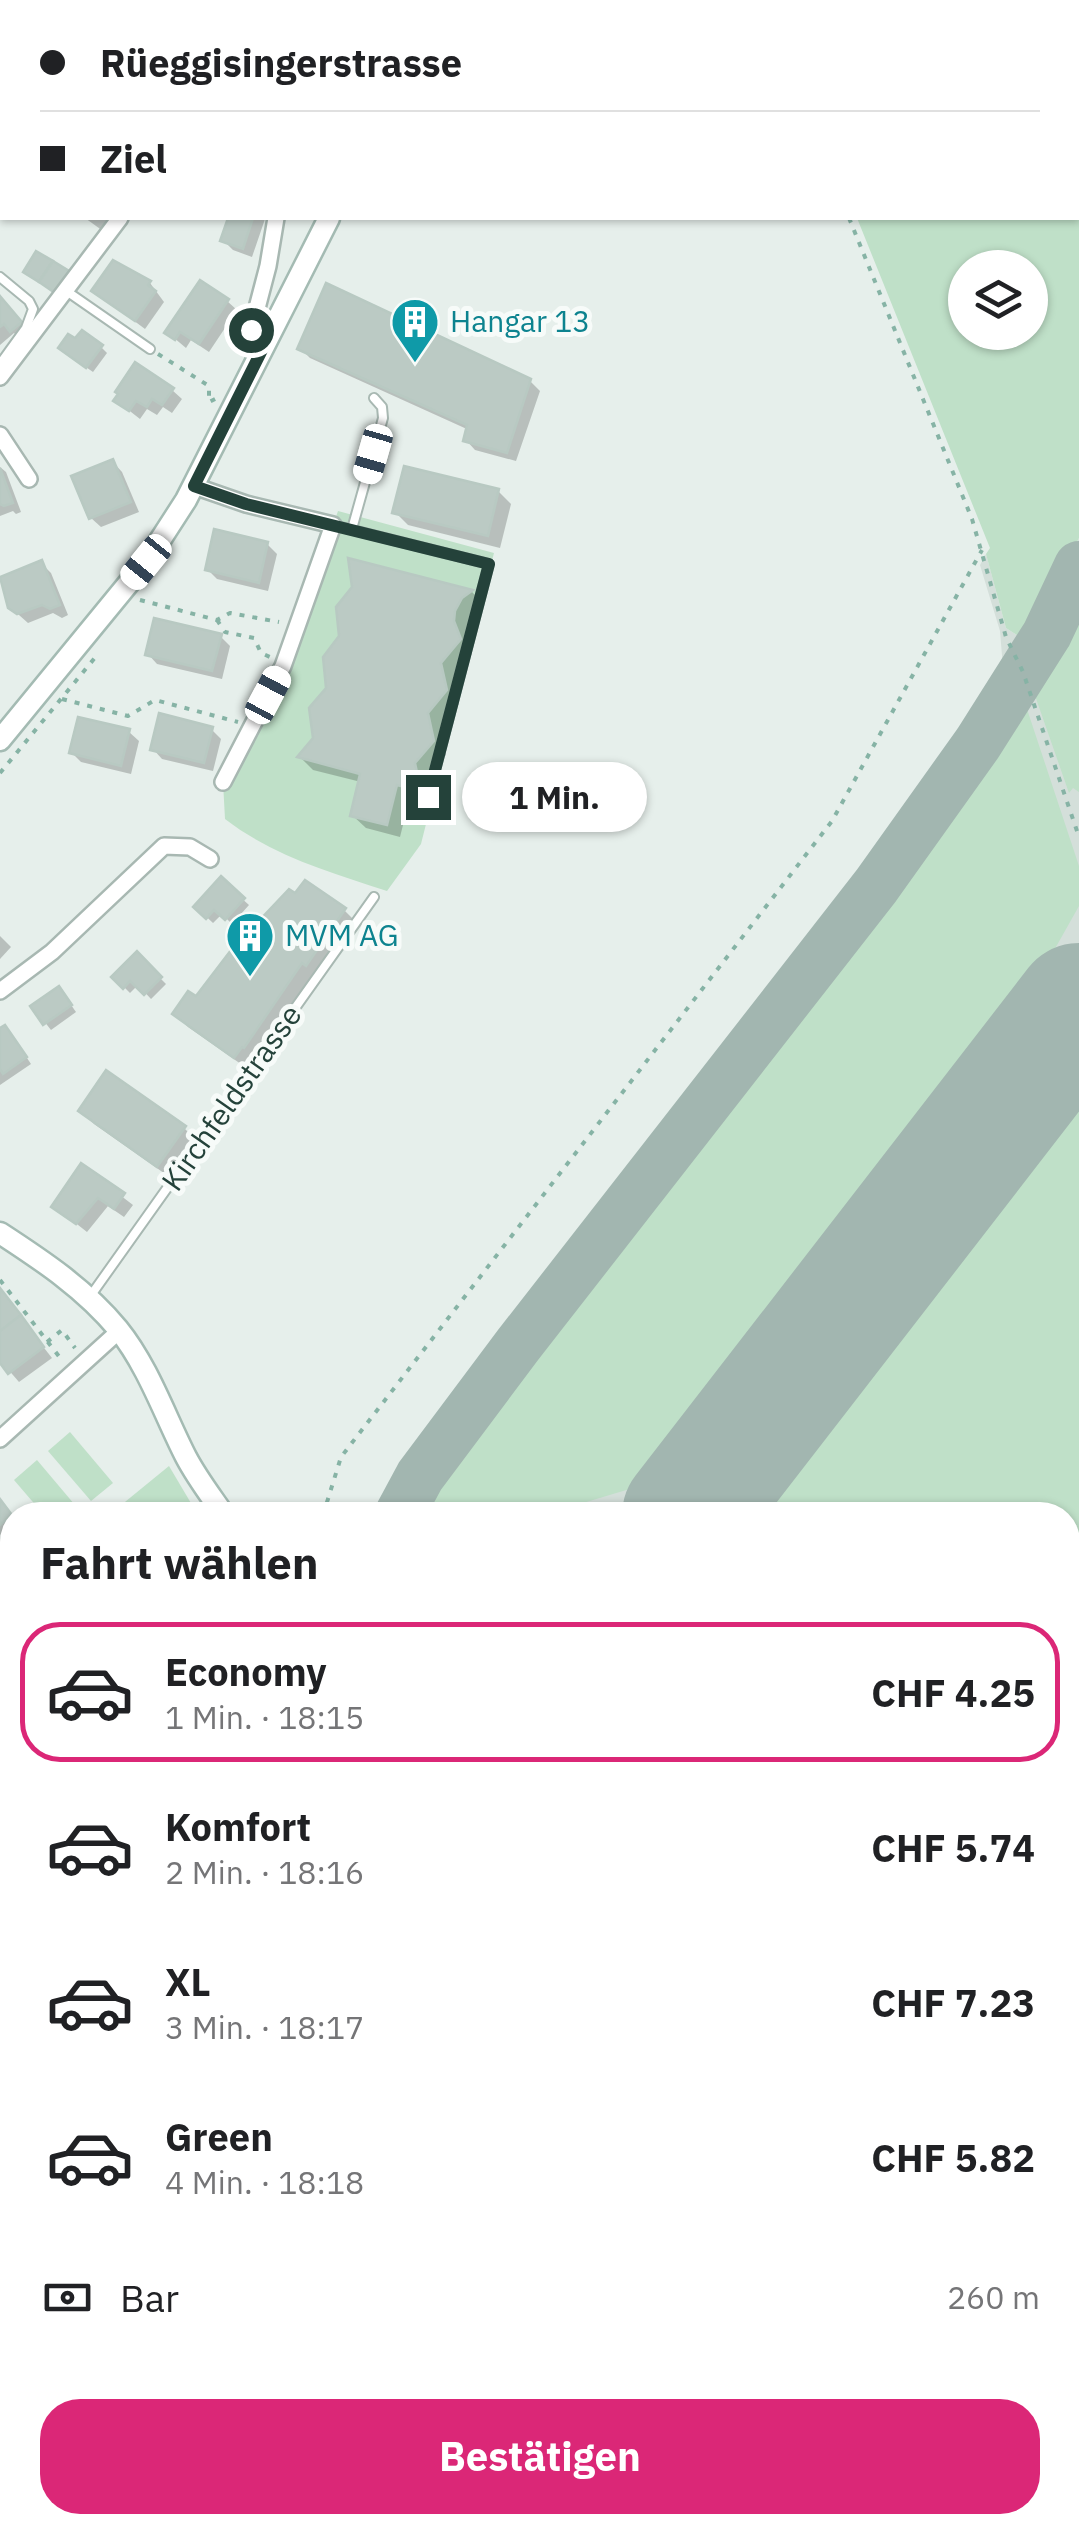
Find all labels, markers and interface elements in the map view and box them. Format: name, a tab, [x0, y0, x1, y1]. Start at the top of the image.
text: Rüeggisingerstrasse	[100, 38, 462, 87]
text: Ziel	[100, 134, 167, 183]
map controls	[948, 250, 1048, 350]
button: layers	[948, 250, 1048, 350]
building icon: Hangar 13	[389, 296, 441, 364]
place label: Hangar 13	[450, 301, 590, 340]
route start	[229, 308, 274, 353]
car	[350, 421, 396, 487]
car	[115, 529, 177, 595]
car	[241, 661, 295, 729]
callout: 1 Min.	[463, 762, 648, 832]
route end	[406, 775, 451, 820]
text: 1 Min.	[509, 776, 600, 818]
building icon: MVM AG	[224, 910, 276, 978]
place label: MVM AG	[285, 915, 399, 954]
street label: Kirchfeldstrasse	[152, 996, 309, 1198]
text: Fahrt wählen	[40, 1533, 319, 1591]
icon: car	[45, 1647, 135, 1737]
text: Economy	[165, 1647, 327, 1696]
text: CHF 4.25	[871, 1668, 1035, 1717]
text: 1 Min. · 18:15	[165, 1696, 364, 1738]
icon: car	[45, 1802, 135, 1892]
text: Komfort	[165, 1802, 311, 1851]
text: CHF 5.74	[871, 1823, 1035, 1872]
text: 2 Min. · 18:16	[165, 1851, 364, 1893]
icon: car	[45, 1957, 135, 2047]
text: XL	[165, 1957, 211, 2006]
text: CHF 7.23	[871, 1978, 1035, 2027]
text: 3 Min. · 18:17	[165, 2006, 364, 2048]
icon: car	[45, 2112, 135, 2202]
text: Green	[165, 2112, 273, 2161]
text: CHF 5.82	[871, 2133, 1035, 2182]
text: 4 Min. · 18:18	[165, 2161, 364, 2203]
icon: cash	[40, 2270, 95, 2325]
text: Bar	[120, 2273, 179, 2322]
text: 260 m	[947, 2276, 1040, 2318]
button: Bestätigen	[40, 2399, 1040, 2514]

